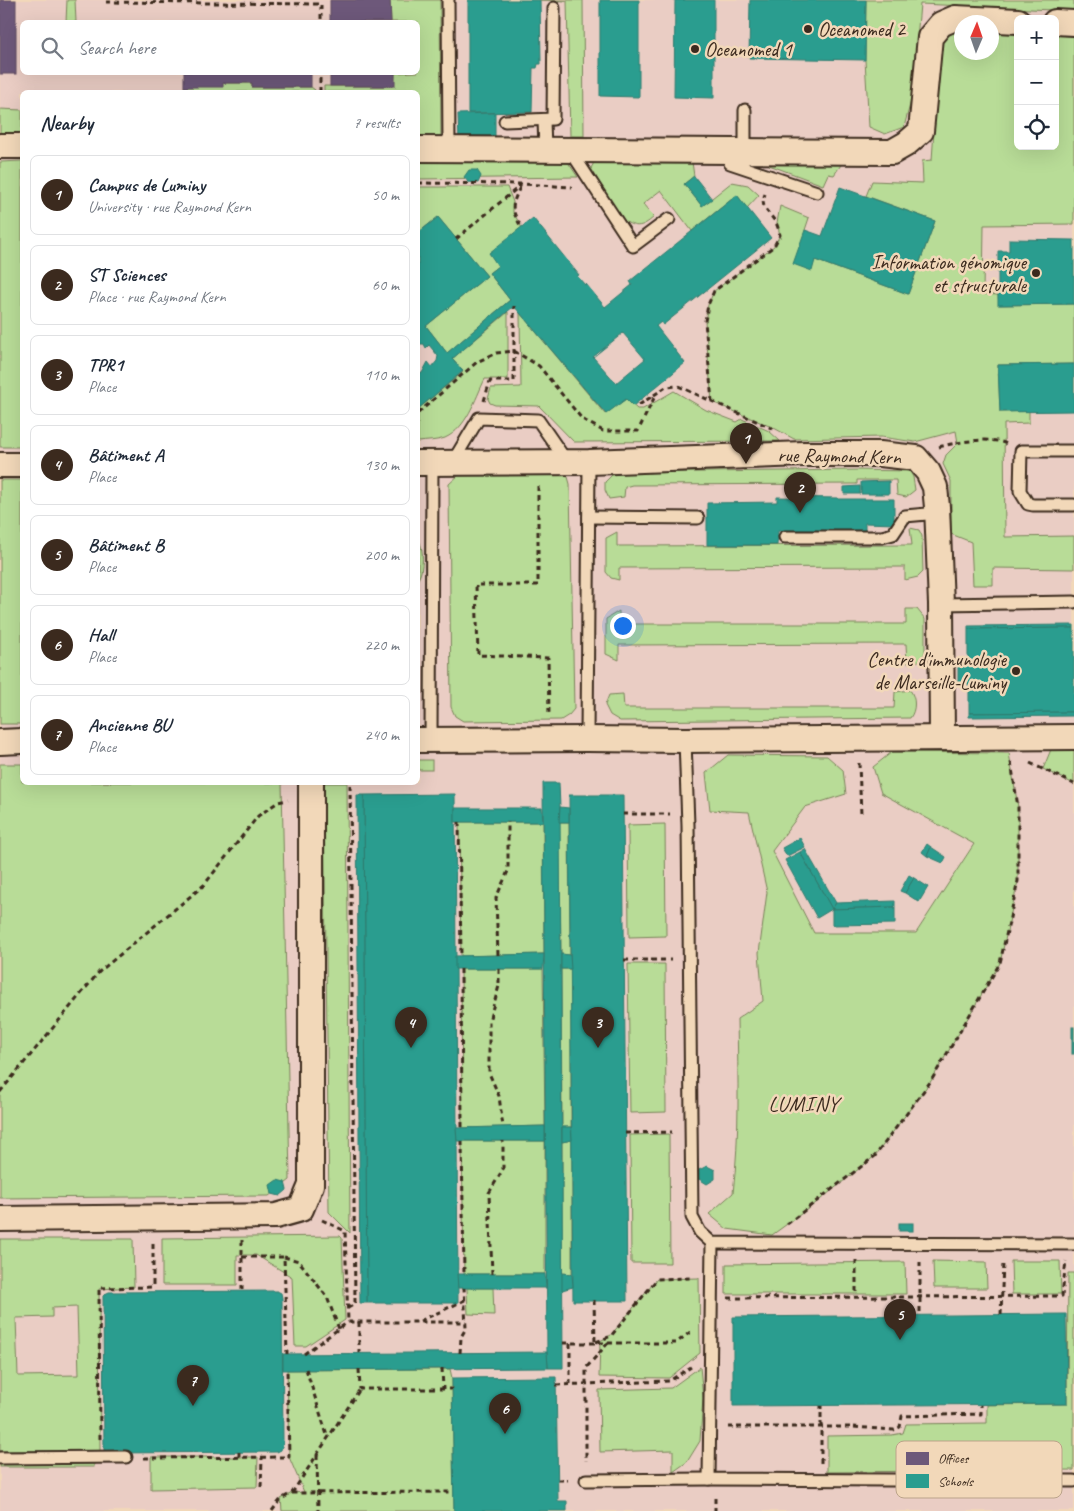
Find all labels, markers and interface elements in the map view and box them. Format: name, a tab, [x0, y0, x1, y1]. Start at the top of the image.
north arrow	[954, 15, 999, 60]
map controls	[1014, 15, 1059, 150]
button: +	[1014, 15, 1059, 60]
place label: Oceanomed 2	[818, 17, 907, 42]
search box	[20, 20, 420, 75]
marker: Oceanomed 2	[802, 23, 814, 35]
icon: search	[38, 34, 66, 62]
text: Search here	[78, 36, 155, 60]
place label: Oceanomed 1	[705, 37, 793, 62]
marker: Oceanomed 1	[689, 43, 701, 55]
button: −	[1014, 60, 1059, 105]
button: locate	[1014, 105, 1059, 150]
text: Nearby	[40, 110, 93, 136]
text: 7 results	[353, 113, 400, 133]
text: Campus de Luminy	[88, 173, 205, 197]
text: 1	[53, 185, 61, 205]
text: 50 m	[372, 185, 399, 205]
text: University · rue Raymond Kern	[88, 197, 251, 217]
place label: Information génomique et structurale	[872, 250, 1027, 298]
text: ST Sciences	[88, 263, 166, 287]
marker: Information génomique et structurale	[1030, 267, 1042, 279]
text: 2	[53, 275, 61, 295]
text: 60 m	[372, 275, 399, 295]
text: Place · rue Raymond Kern	[88, 287, 226, 307]
text: TPR1	[88, 353, 123, 377]
text: 3	[53, 365, 61, 385]
text: 110 m	[365, 365, 399, 385]
text: Place	[88, 377, 116, 397]
pin: 1	[730, 423, 762, 464]
street label: rue Raymond Kern	[777, 442, 902, 470]
text: Bâtiment A	[88, 443, 164, 467]
text: 4	[53, 455, 61, 475]
text: 130 m	[365, 455, 399, 475]
text: Place	[88, 467, 116, 487]
pin: 2	[784, 472, 816, 513]
text: Bâtiment B	[88, 533, 164, 557]
text: 5	[54, 545, 60, 565]
text: 200 m	[365, 545, 399, 565]
text: Place	[88, 557, 116, 577]
your location	[610, 613, 636, 639]
text: Hall	[88, 623, 114, 647]
text: 6	[53, 635, 61, 655]
text: 220 m	[365, 635, 399, 655]
text: Place	[88, 647, 116, 667]
place label: Centre d'immunologie de Marseille-Luminy	[867, 647, 1008, 695]
marker: Centre d'immunologie de Marseille-Luminy	[1010, 665, 1022, 677]
text: Ancienne BU	[88, 713, 170, 737]
text: 7	[53, 725, 61, 745]
text: 240 m	[365, 725, 399, 745]
text: Place	[88, 737, 116, 757]
pin: 4	[395, 1007, 427, 1048]
pin: 3	[582, 1007, 614, 1048]
district label: LUMINY	[769, 1091, 843, 1117]
pin: 5	[884, 1299, 916, 1340]
pin: 7	[177, 1365, 209, 1406]
pin: 6	[489, 1393, 521, 1434]
legend	[896, 1441, 1062, 1498]
text: Offices	[938, 1450, 970, 1467]
text: Schools	[938, 1473, 974, 1490]

